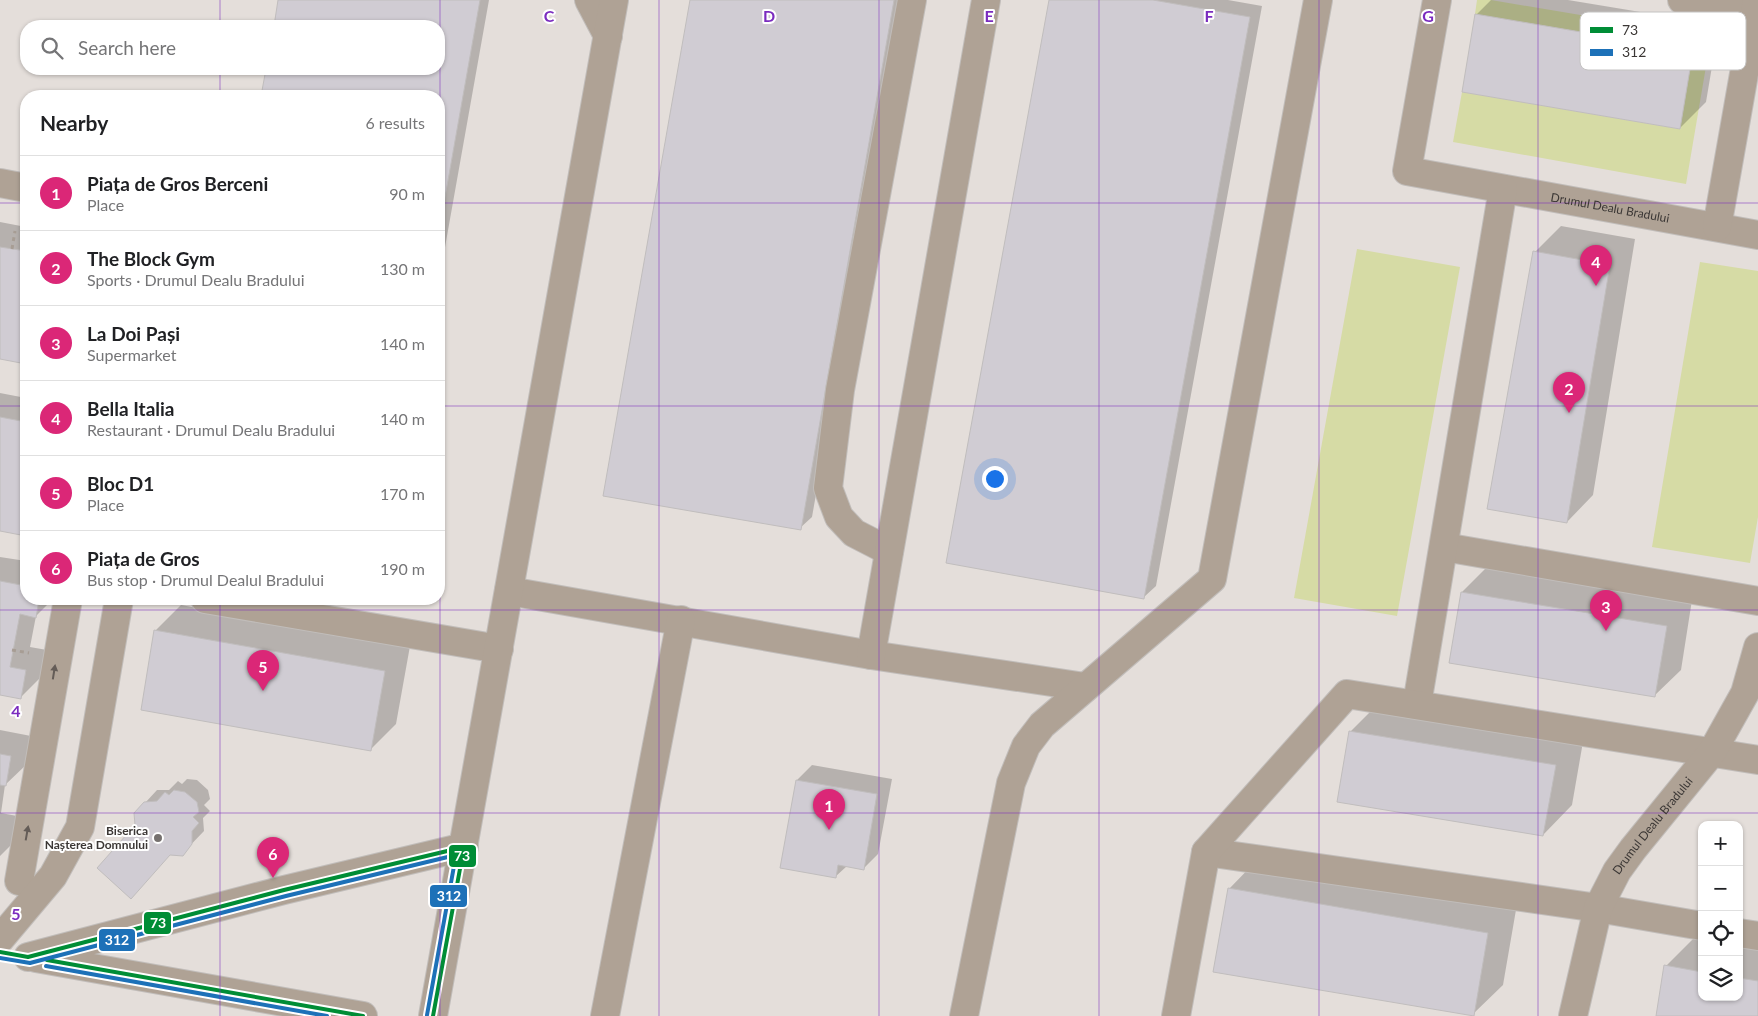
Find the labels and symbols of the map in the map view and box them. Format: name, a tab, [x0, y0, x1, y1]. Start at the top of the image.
text: C	[544, 6, 555, 25]
text: D	[763, 6, 775, 25]
text: E	[984, 6, 994, 25]
text: F	[1204, 6, 1214, 25]
text: G	[1422, 6, 1434, 25]
legend	[1580, 12, 1746, 70]
text: 73	[1622, 21, 1638, 38]
text: 312	[1622, 43, 1646, 60]
street label: Drumul Dealu Bradului	[1550, 189, 1671, 226]
pin: 4	[1580, 245, 1612, 286]
pin: 2	[1553, 372, 1585, 413]
your location	[982, 466, 1008, 492]
pin: 3	[1590, 590, 1622, 631]
pin: 5	[247, 650, 279, 691]
one-way arrow	[51, 664, 59, 680]
text: 4	[11, 701, 21, 720]
street label: Drumul Dealu Bradului	[1609, 774, 1696, 877]
pin: 1	[813, 789, 845, 830]
place label: Biserica Nașterea Domnului	[45, 823, 148, 852]
one-way arrow	[24, 824, 32, 840]
marker: Biserica Nașterea Domnului	[152, 832, 164, 844]
pin: 6	[257, 837, 289, 878]
line badge: 73	[448, 844, 477, 868]
text: 73	[454, 847, 470, 864]
line badge: 312	[429, 884, 468, 908]
text: 312	[437, 887, 461, 904]
text: 5	[11, 904, 21, 923]
line badge: 73	[143, 911, 172, 935]
text: 73	[150, 914, 166, 931]
line badge: 312	[98, 928, 136, 952]
text: 312	[105, 931, 129, 948]

